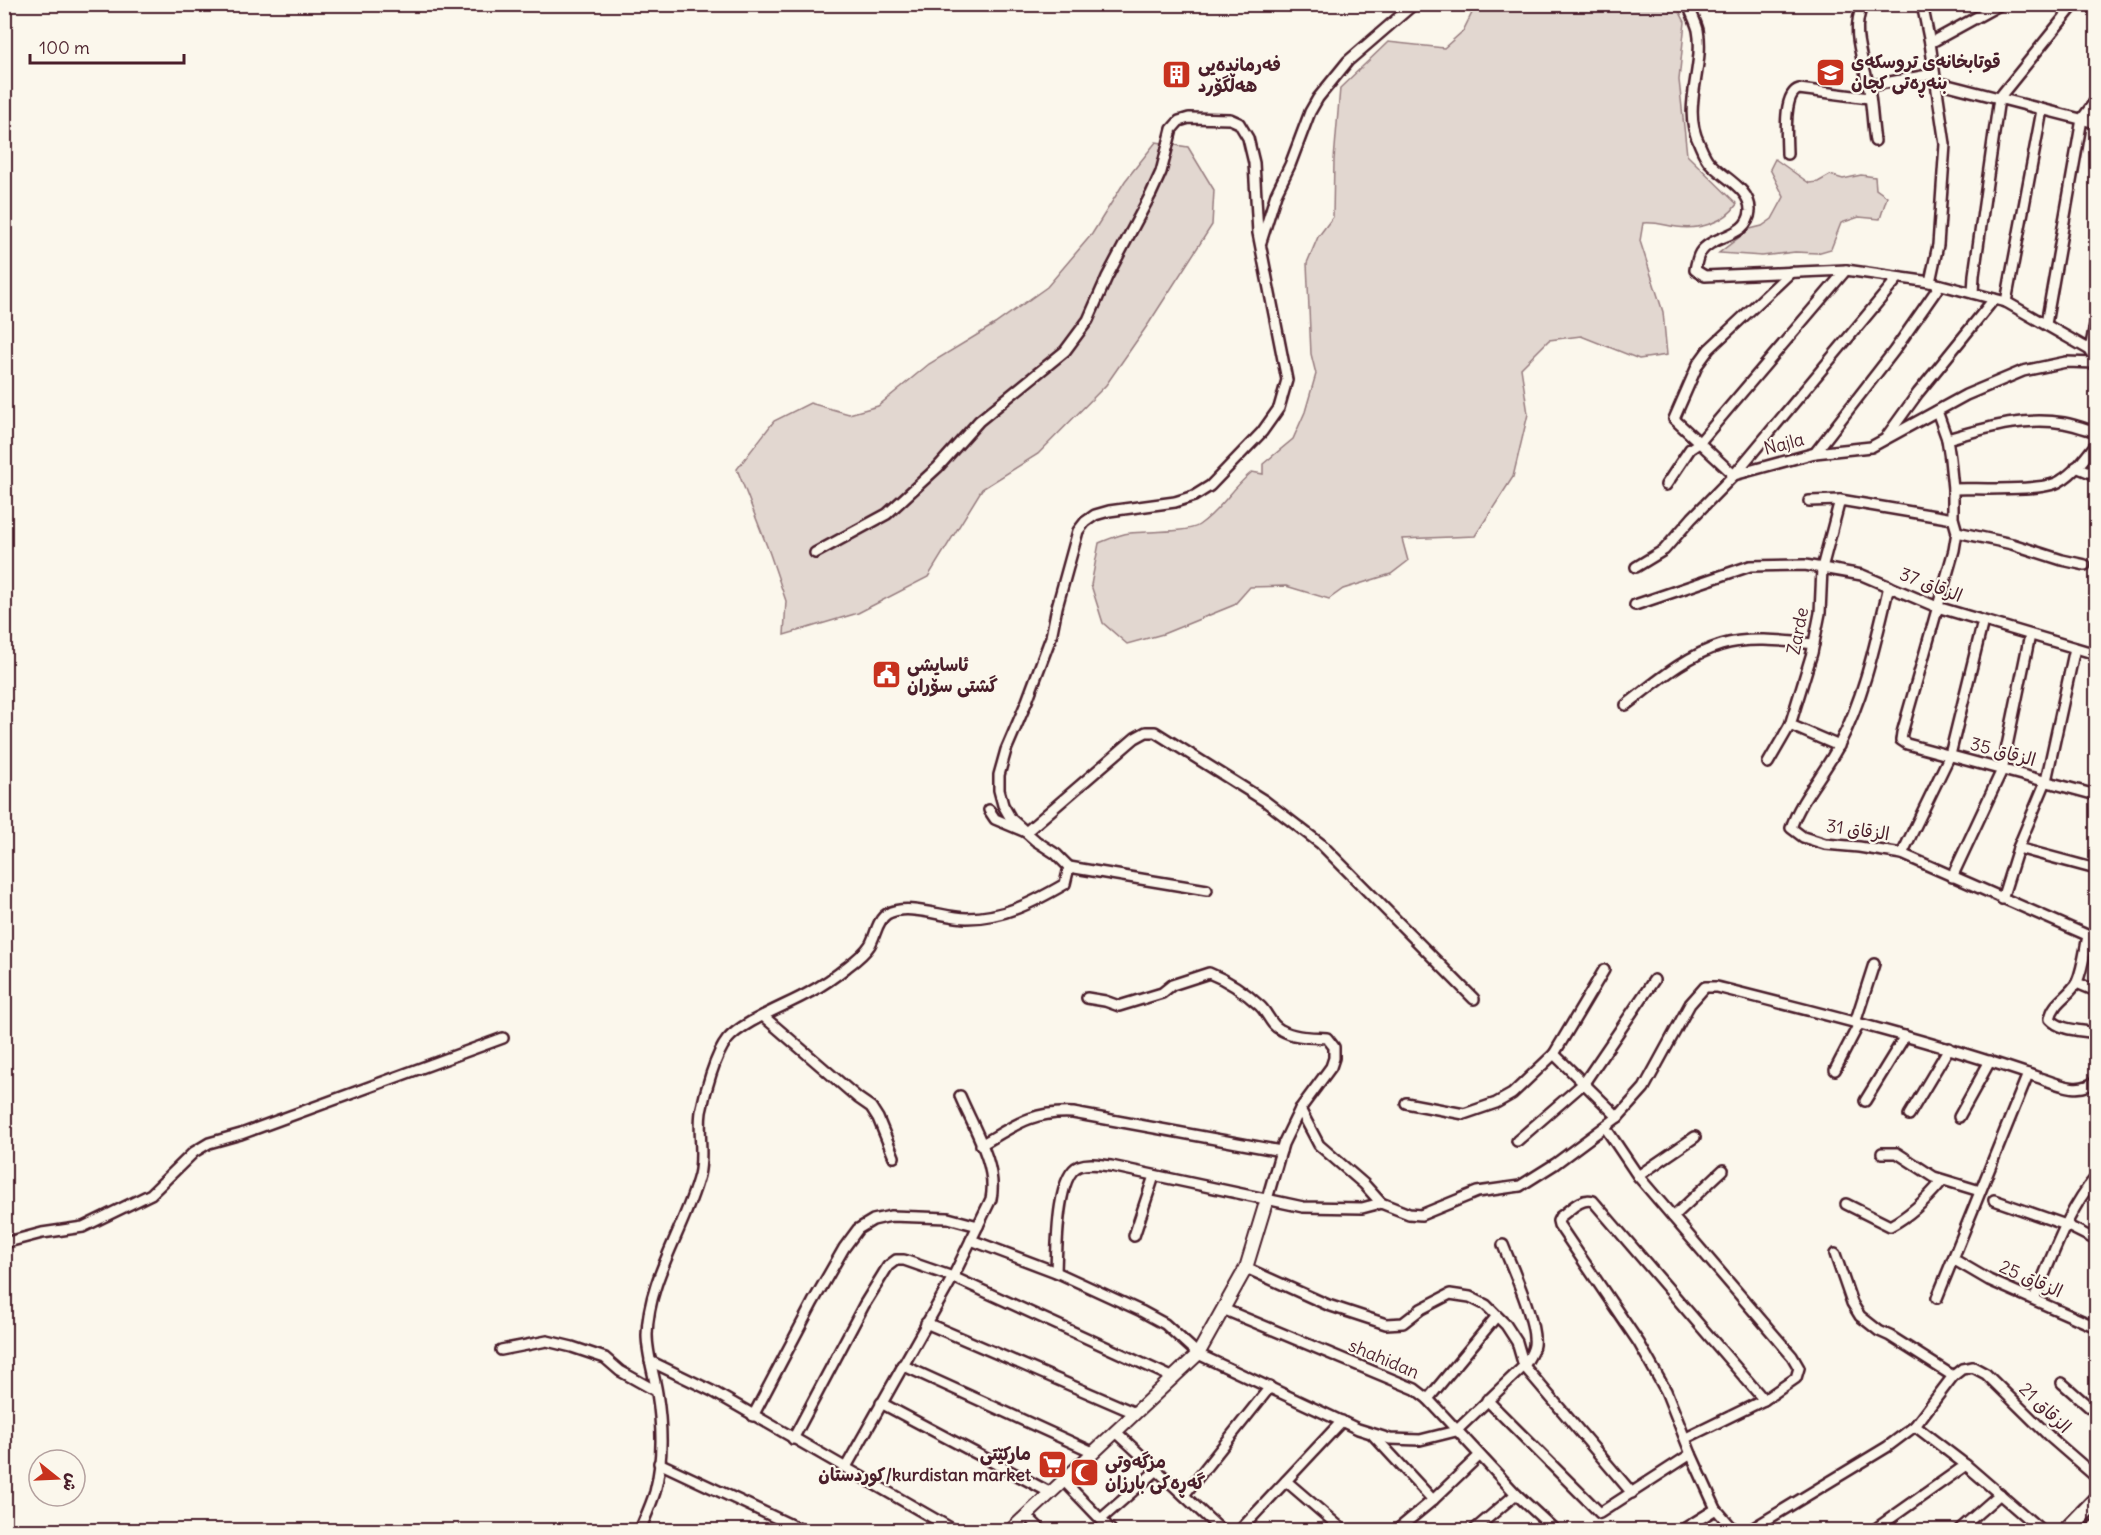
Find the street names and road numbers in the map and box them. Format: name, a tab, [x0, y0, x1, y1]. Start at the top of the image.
street label: Najla	[1761, 427, 1807, 460]
street label: الزقاق 37	[1896, 562, 1966, 607]
street label: Zarde	[1782, 605, 1813, 656]
street label: الزقاق 35	[1968, 732, 2039, 771]
street label: الزقاق 31	[1825, 814, 1891, 845]
street label: الزقاق 25	[1996, 1254, 2066, 1303]
street label: shahidan	[1345, 1333, 1423, 1384]
street label: الزقاق 21	[2014, 1377, 2076, 1438]

